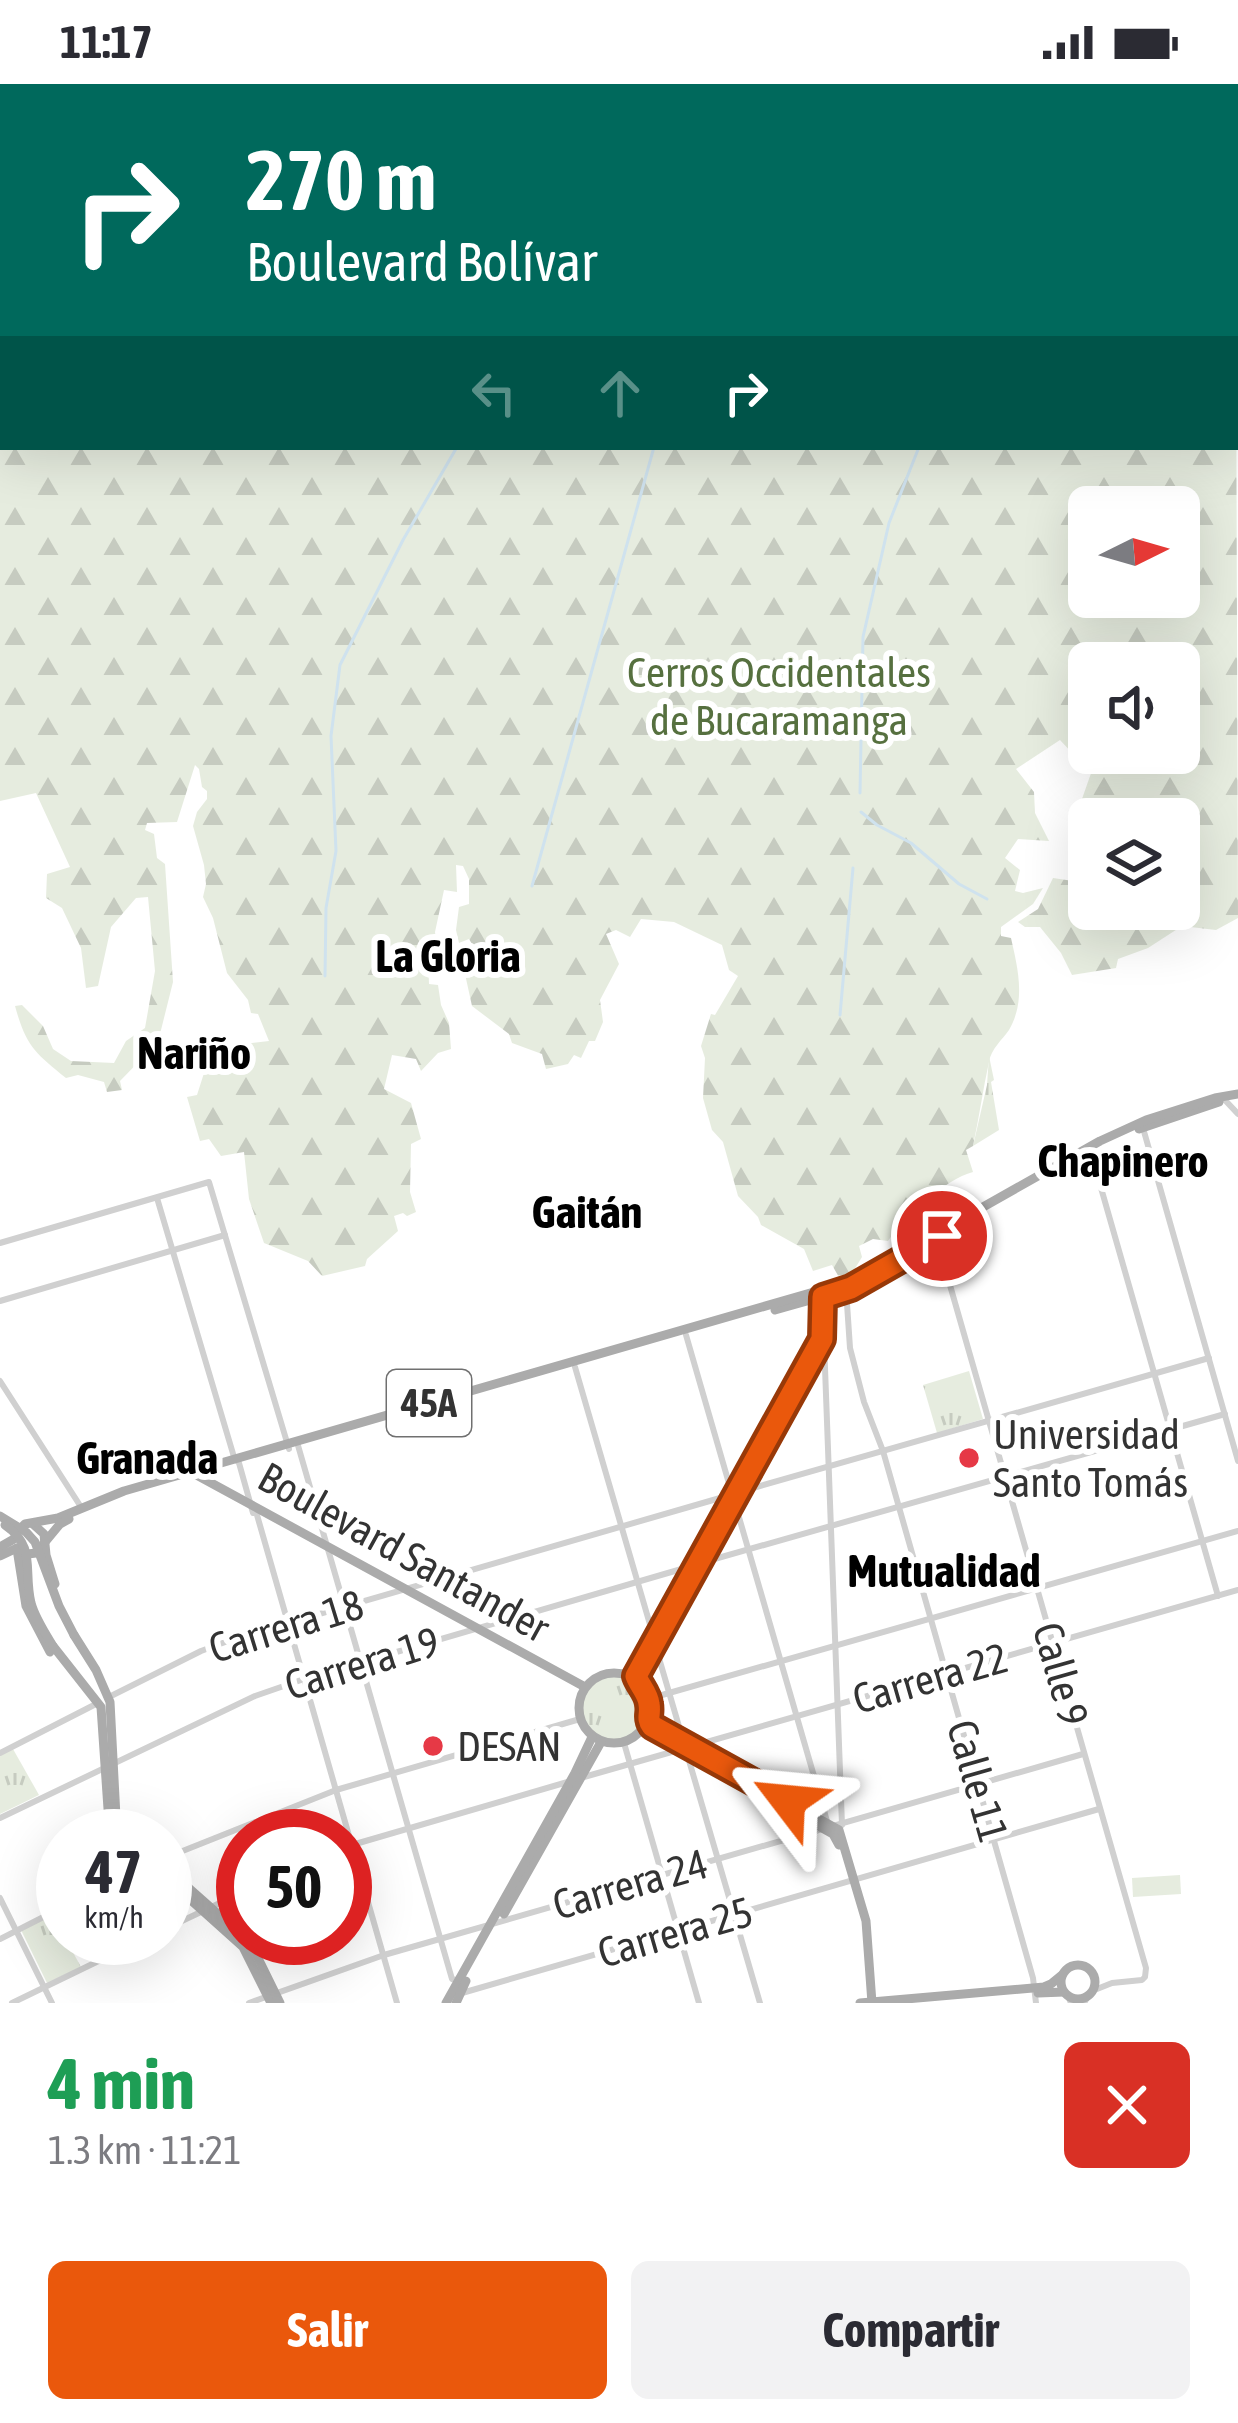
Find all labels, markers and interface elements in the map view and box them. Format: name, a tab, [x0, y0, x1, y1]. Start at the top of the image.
text: 11:17	[60, 16, 153, 68]
icon: right	[48, 132, 204, 288]
text: 270 m	[246, 132, 436, 228]
text: Boulevard Bolívar	[246, 231, 597, 292]
icon: left	[461, 360, 527, 426]
icon: ahead	[587, 360, 653, 426]
icon: right	[713, 360, 779, 426]
north arrow	[1068, 486, 1200, 618]
map controls	[1068, 486, 1200, 930]
button: sound	[1068, 642, 1200, 774]
park label: Cerros Occidentales de Bucaramanga	[627, 648, 931, 744]
button: layers	[1068, 798, 1200, 930]
district label: La Gloria	[375, 930, 521, 982]
district label: Nariño	[137, 1027, 251, 1079]
district label: Chapinero	[1037, 1135, 1209, 1187]
pin	[891, 1185, 993, 1287]
district label: Gaitán	[532, 1186, 642, 1238]
icon: arrive	[909, 1203, 975, 1269]
road number: 45A	[387, 1370, 471, 1436]
place label: Universidad Santo Tomás	[993, 1410, 1188, 1506]
district label: Granada	[76, 1432, 218, 1484]
marker: Universidad Santo Tomás	[956, 1445, 982, 1471]
street label: Boulevard Santander	[250, 1452, 558, 1652]
district label: Mutualidad	[847, 1545, 1041, 1597]
street label: Carrera 18	[203, 1580, 369, 1672]
street label: Carrera 19	[279, 1617, 445, 1709]
street label: Calle 9	[1023, 1617, 1099, 1731]
street label: Carrera 22	[847, 1633, 1013, 1723]
street label: Calle 11	[938, 1715, 1018, 1847]
place label: DESAN	[457, 1722, 561, 1770]
marker: DESAN	[420, 1733, 446, 1759]
position arrow	[725, 1738, 851, 1864]
speed limit sign: 50	[216, 1809, 372, 1965]
text: 47	[86, 1837, 142, 1906]
street label: Carrera 24	[547, 1839, 713, 1929]
street label: Carrera 25	[592, 1887, 758, 1977]
text: km/h	[84, 1900, 144, 1934]
text: 4 min	[48, 2042, 195, 2124]
button: close	[1064, 2042, 1190, 2168]
text: 1.3 km · 11:21	[48, 2128, 241, 2172]
button: Salir	[48, 2261, 607, 2399]
button: Compartir	[631, 2261, 1190, 2399]

